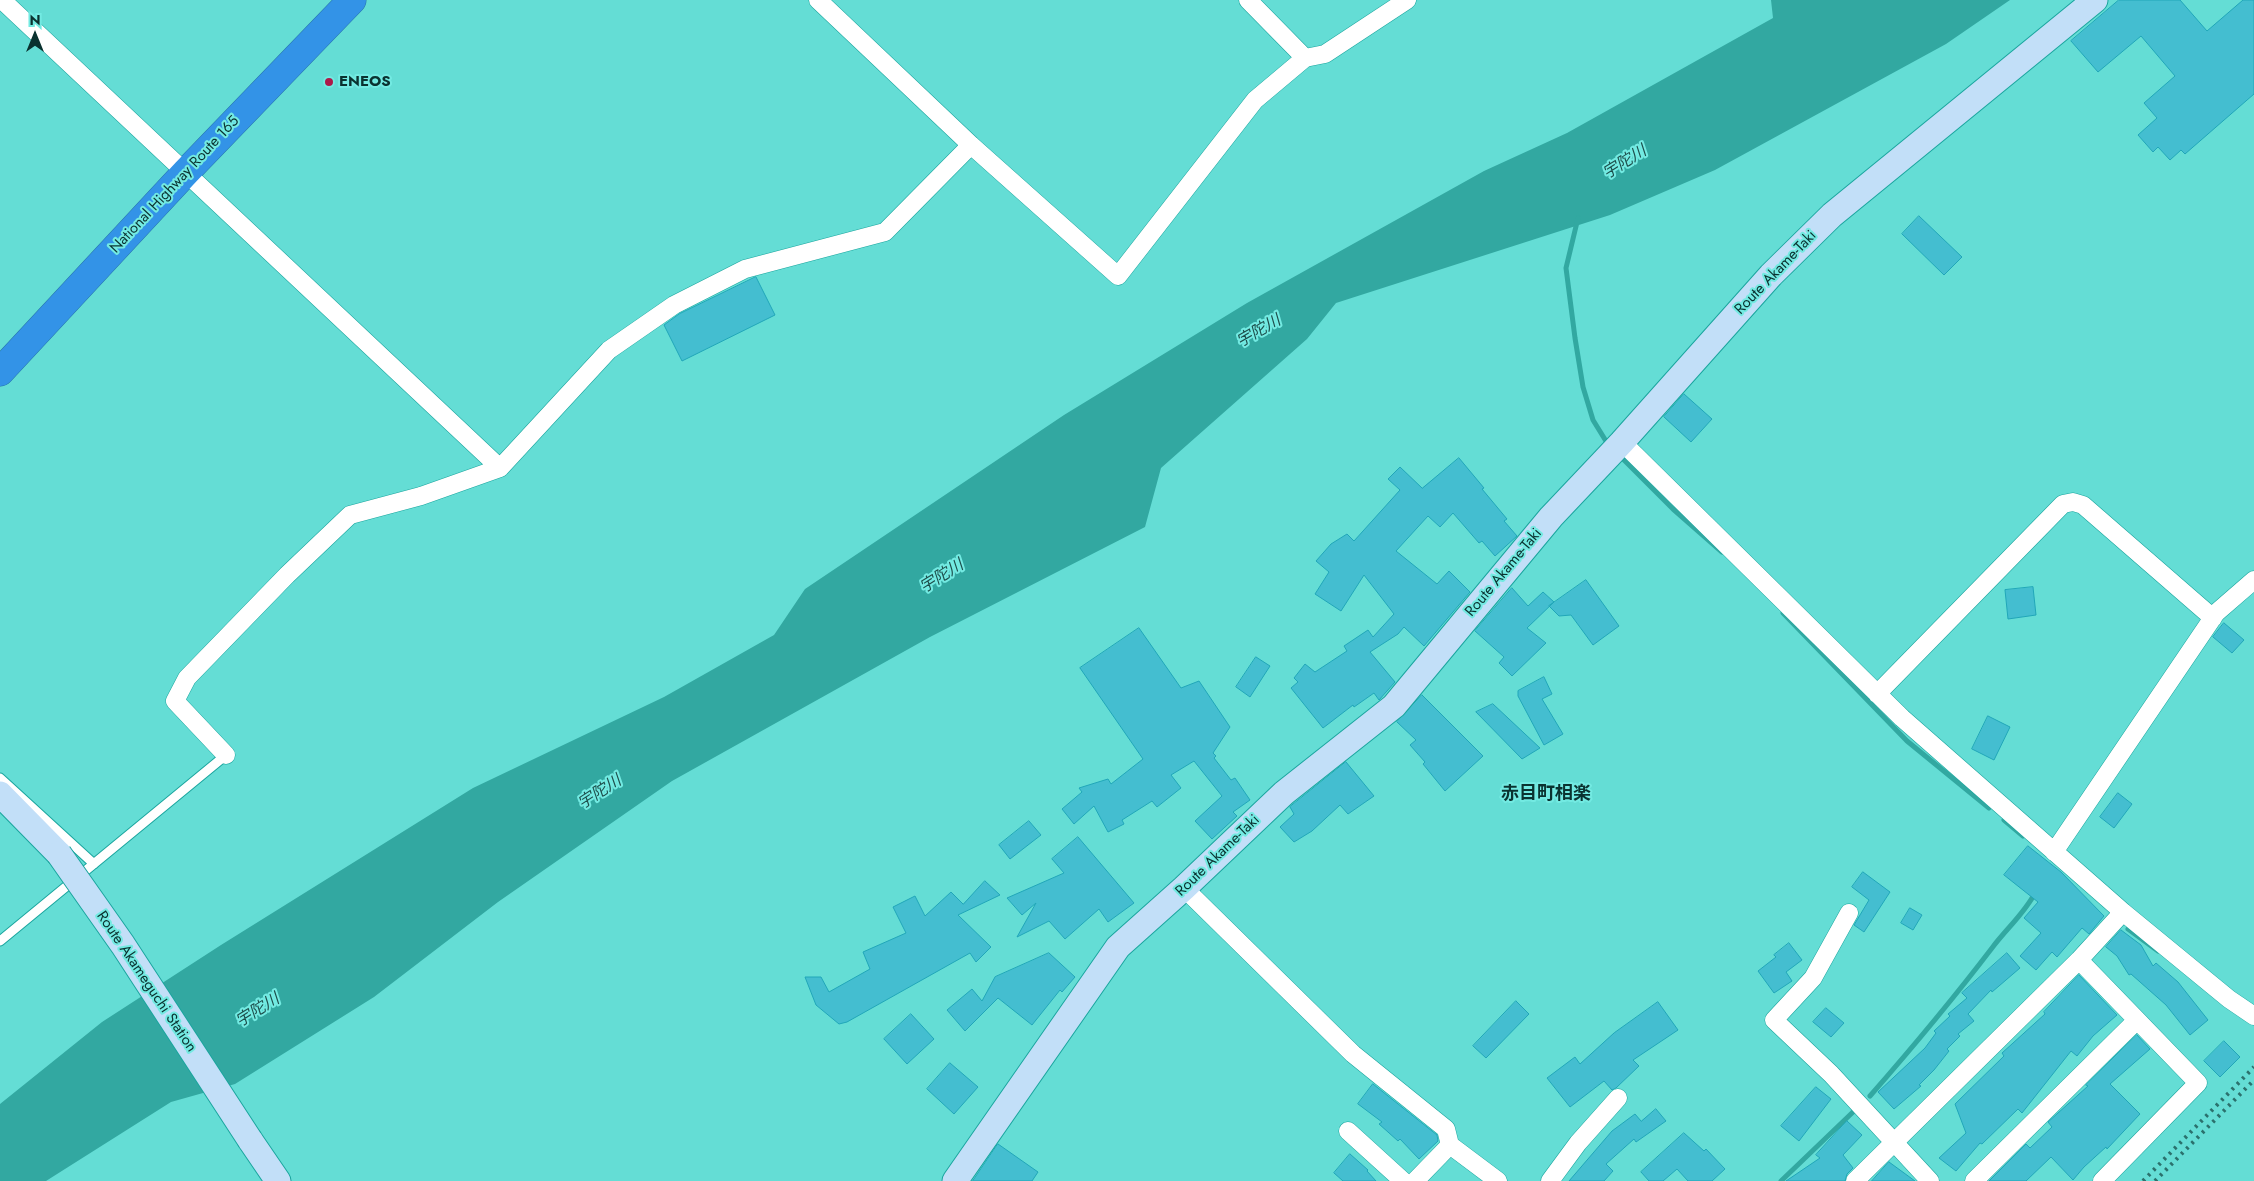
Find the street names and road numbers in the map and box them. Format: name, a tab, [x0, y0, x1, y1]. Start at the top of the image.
street label: National Highway Route 165	[107, 113, 243, 257]
street label: Route Akame-Taki	[1731, 227, 1821, 319]
street label: Route Akame-Taki	[1462, 525, 1546, 621]
street label: Route Akame-Taki	[1172, 811, 1264, 901]
street label: Route Akameguchi Station	[92, 908, 200, 1056]

